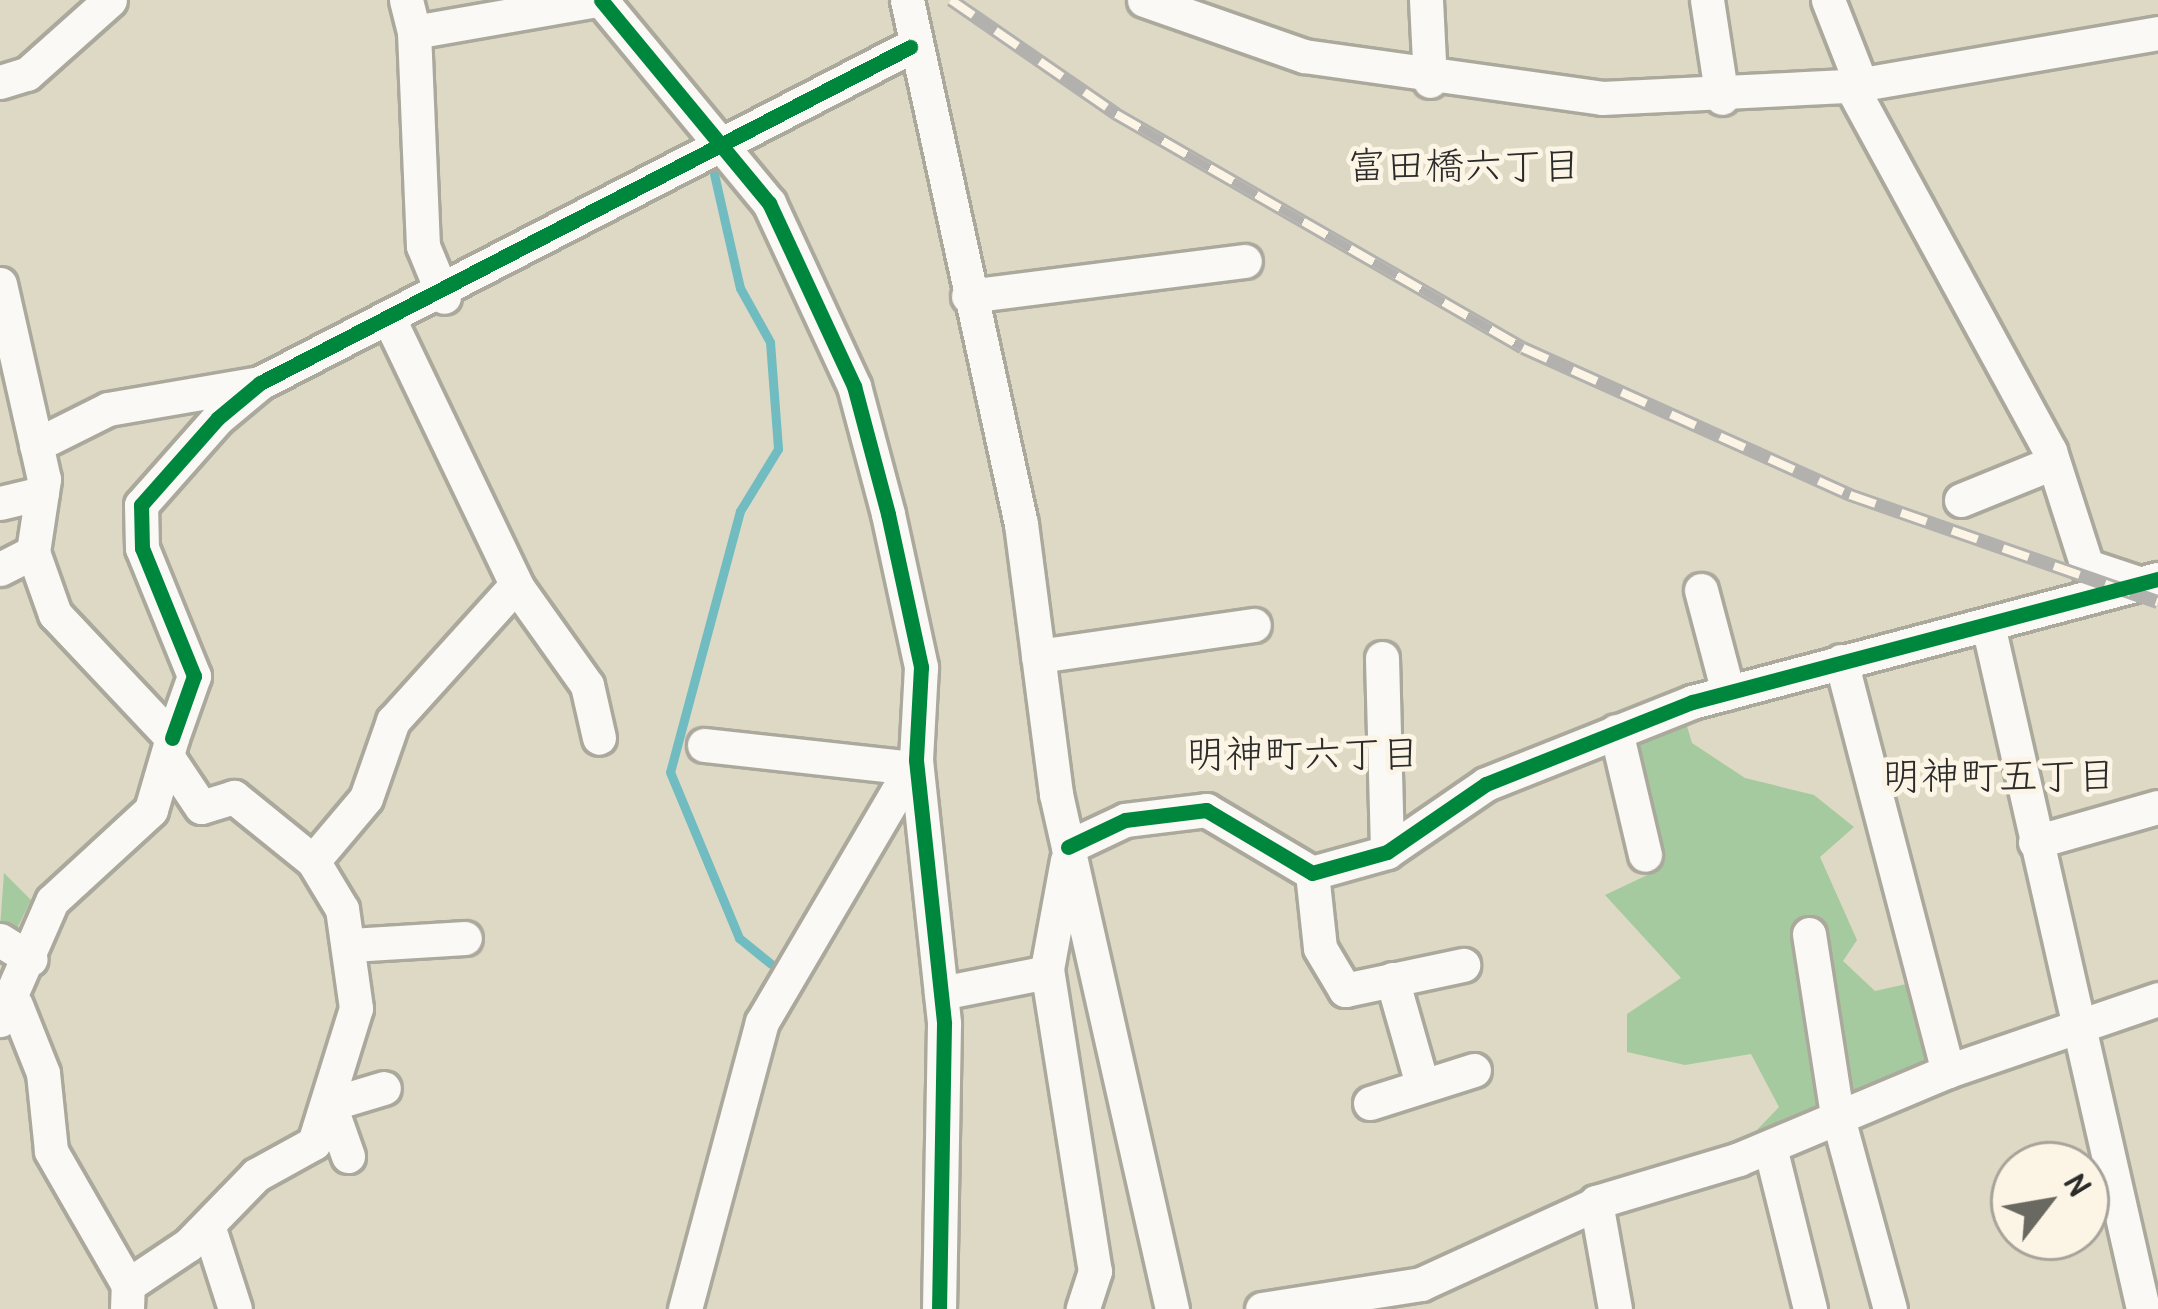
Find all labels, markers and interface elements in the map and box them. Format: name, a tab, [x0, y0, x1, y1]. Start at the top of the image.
district label: 富田橋六丁目	[1347, 142, 1581, 188]
district label: 明神町六丁目	[1186, 730, 1420, 776]
district label: 明神町五丁目	[1882, 752, 2116, 798]
north arrow	[1990, 1141, 2110, 1261]
text: N	[2055, 1165, 2102, 1203]

